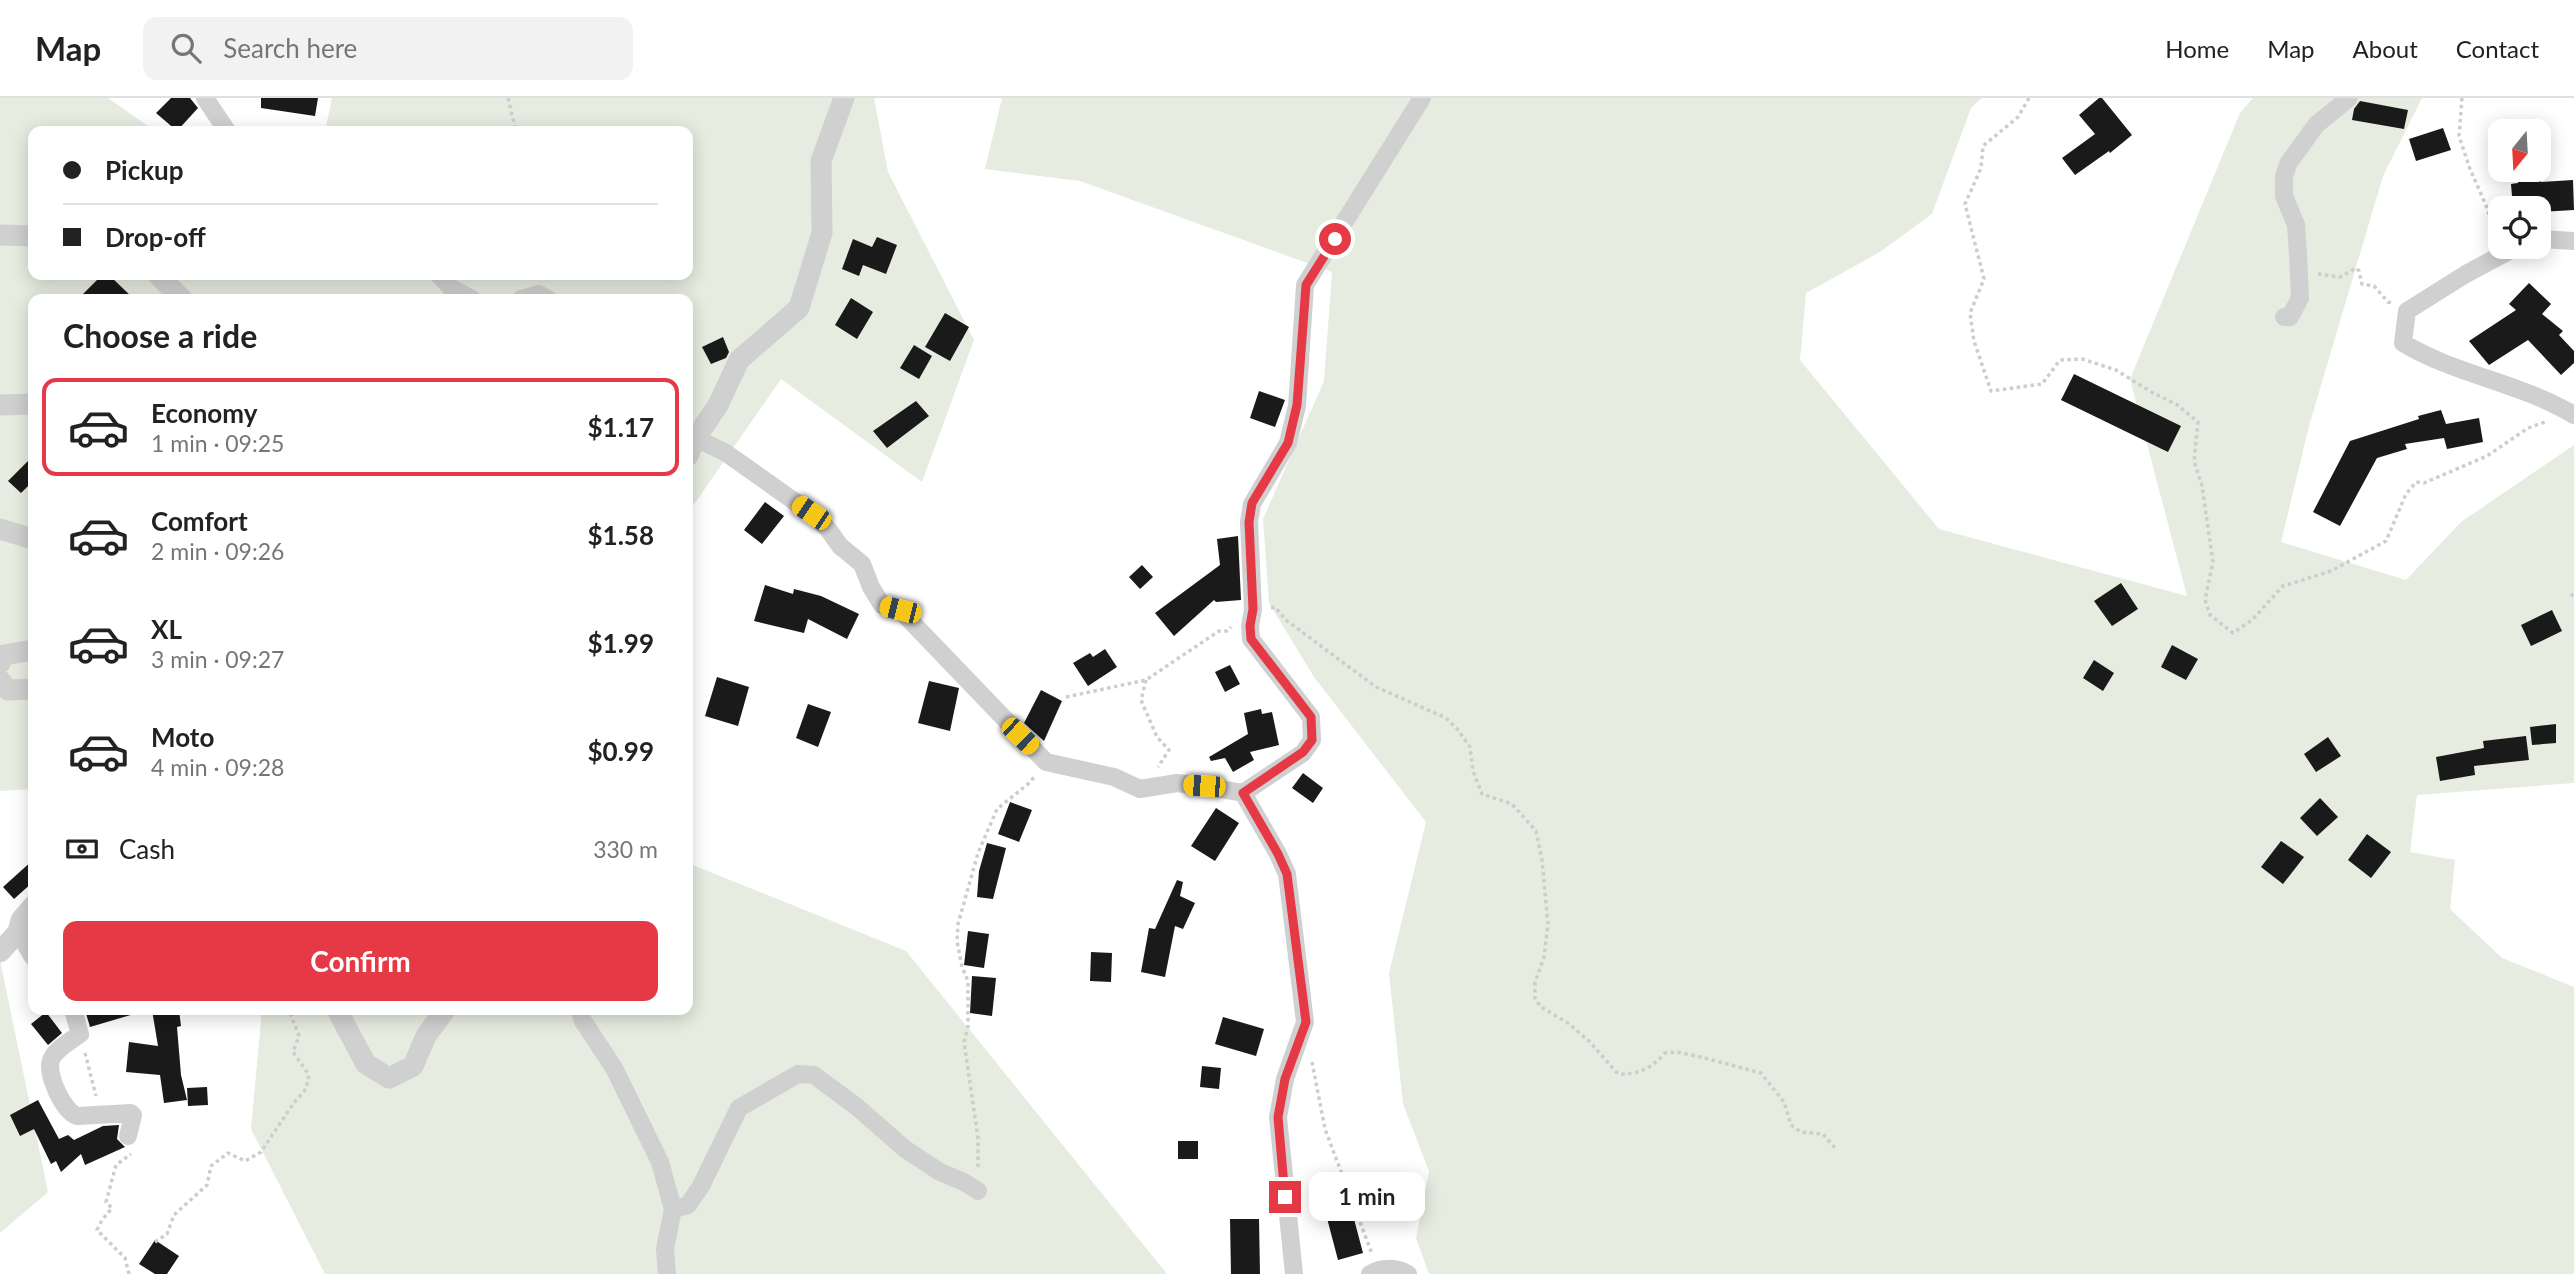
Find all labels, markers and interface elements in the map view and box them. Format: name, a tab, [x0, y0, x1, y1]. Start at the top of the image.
search box	[143, 17, 633, 80]
text: Map	[35, 28, 101, 68]
icon: search	[167, 29, 205, 67]
text: Search here	[223, 32, 357, 64]
text: Home	[2165, 34, 2229, 63]
text: Map	[2267, 34, 2315, 63]
text: About	[2353, 34, 2418, 63]
text: Contact	[2456, 34, 2539, 63]
north arrow	[2488, 119, 2552, 182]
map controls	[2488, 119, 2551, 259]
text: Pickup	[105, 154, 184, 186]
button: locate	[2488, 196, 2551, 259]
text: Drop-off	[105, 221, 206, 253]
route start	[1319, 223, 1351, 255]
text: Choose a ride	[63, 316, 257, 355]
icon: car	[67, 396, 130, 459]
text: Economy	[151, 397, 257, 429]
text: $1.17	[588, 411, 654, 443]
text: 1 min · 09:25	[151, 429, 284, 457]
car	[788, 493, 835, 533]
icon: car	[67, 504, 130, 567]
text: Comfort	[151, 505, 248, 537]
text: $1.58	[588, 519, 654, 551]
text: 2 min · 09:26	[151, 537, 284, 565]
car	[878, 595, 923, 625]
icon: car	[67, 612, 130, 675]
text: XL	[151, 613, 182, 645]
text: $1.99	[588, 627, 654, 659]
text: 3 min · 09:27	[151, 645, 284, 673]
car	[998, 714, 1043, 758]
icon: car	[67, 720, 130, 783]
text: Moto	[151, 721, 214, 753]
text: $0.99	[588, 735, 654, 767]
text: 4 min · 09:28	[151, 753, 284, 781]
car	[1183, 774, 1226, 798]
icon: cash	[63, 830, 101, 868]
text: Cash	[119, 833, 175, 865]
text: 330 m	[593, 835, 658, 863]
button: Confirm	[63, 921, 658, 1001]
callout: 1 min	[1310, 1172, 1425, 1222]
route end	[1269, 1181, 1301, 1213]
text: 1 min	[1338, 1182, 1396, 1210]

